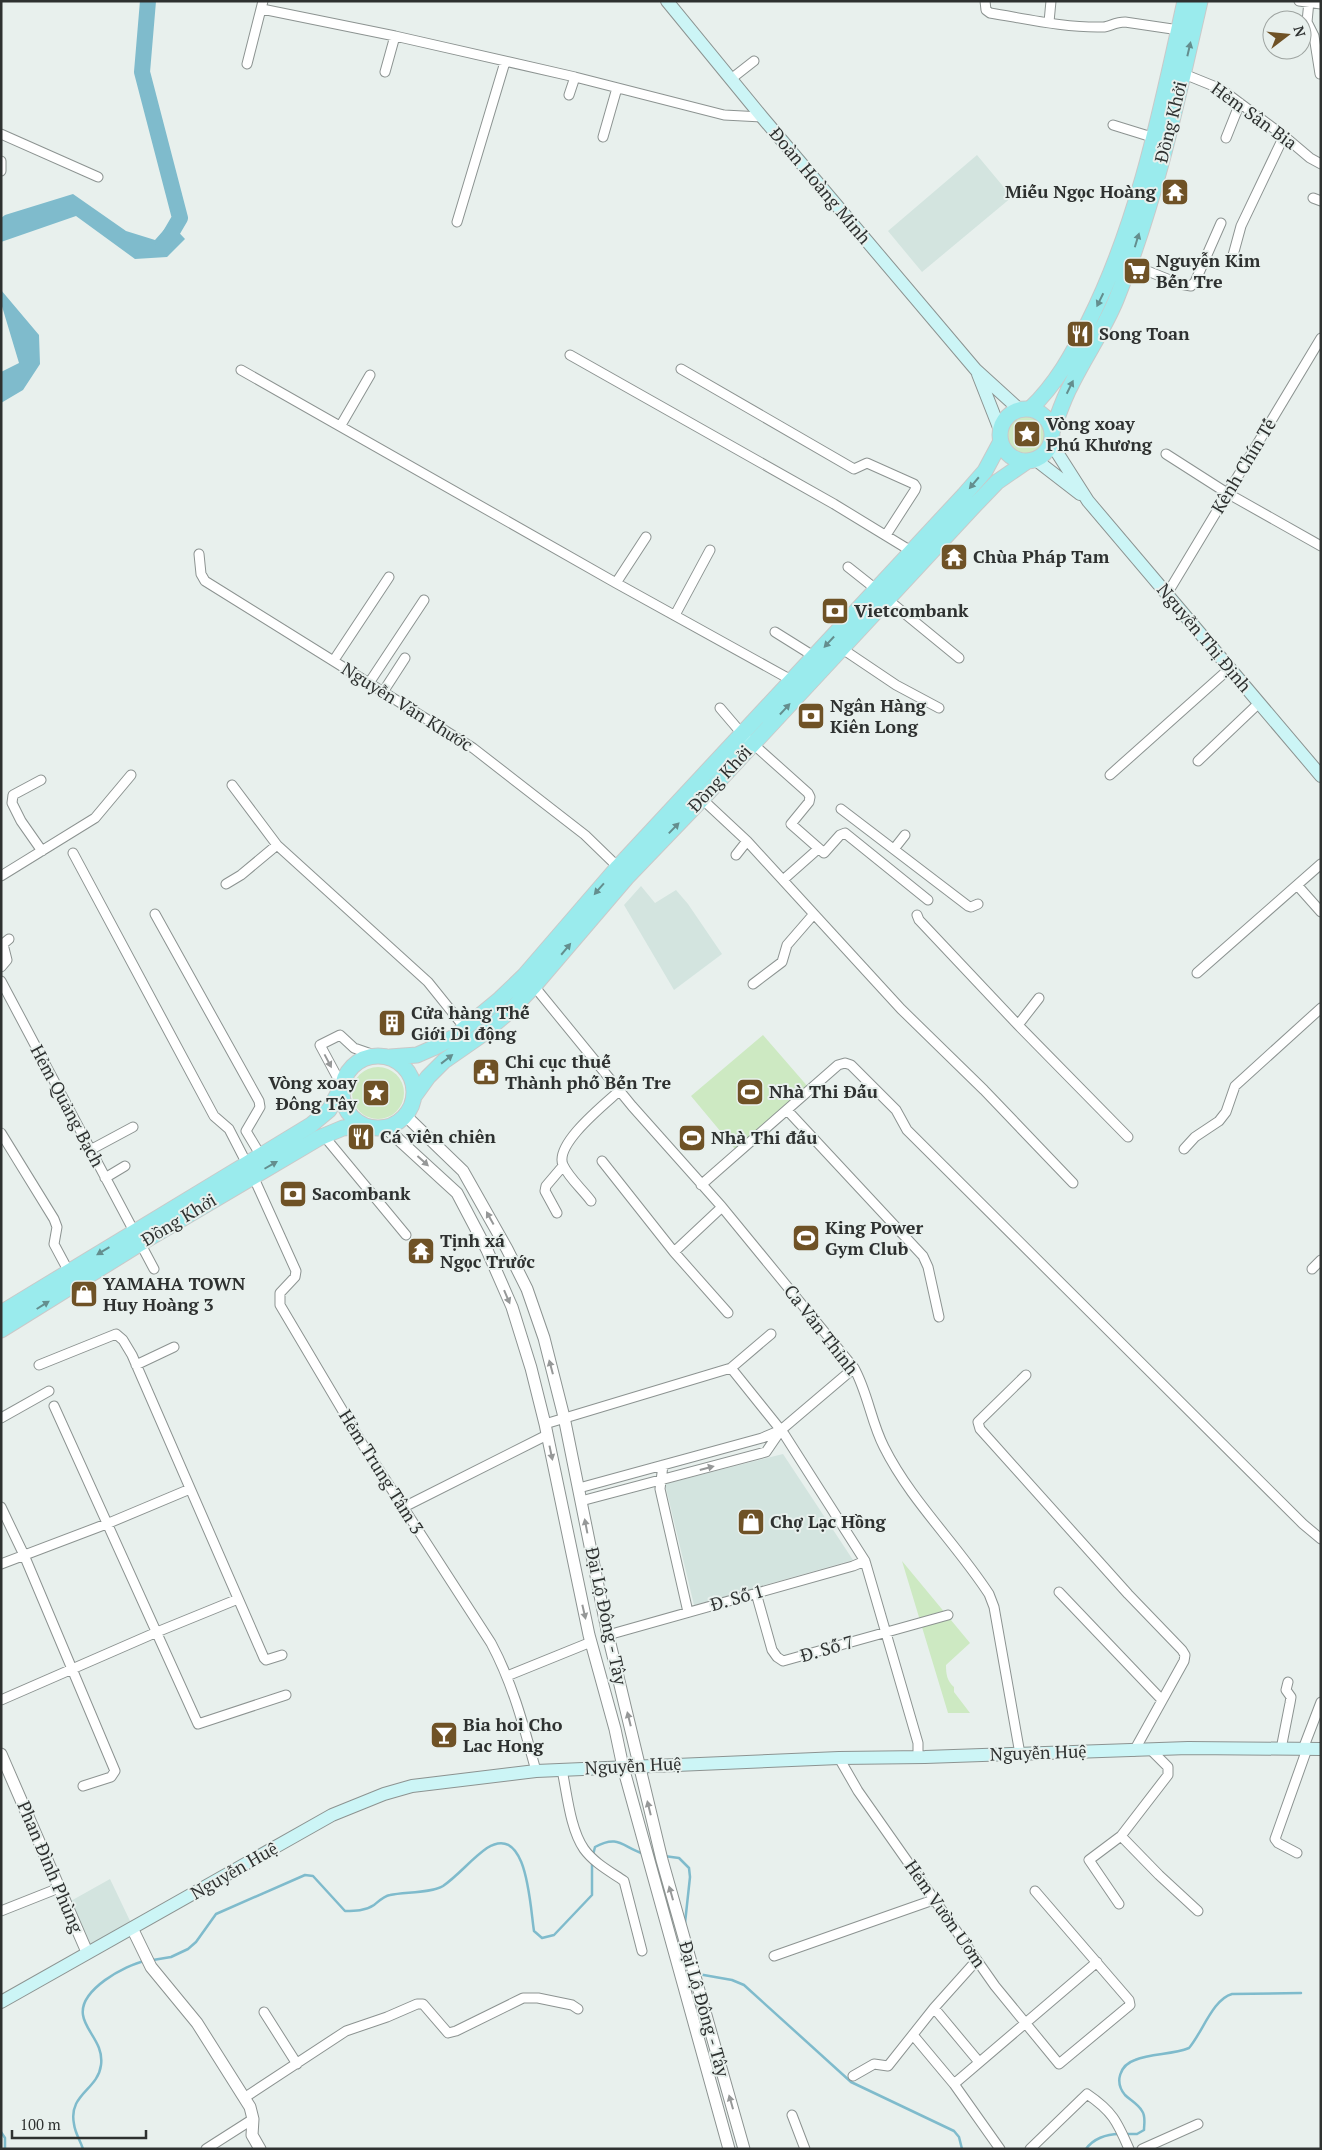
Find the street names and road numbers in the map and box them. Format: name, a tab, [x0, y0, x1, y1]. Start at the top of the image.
street label: Hẻm Sân Bia	[1207, 76, 1302, 154]
street label: Đồng Khởi	[1148, 78, 1192, 165]
street label: Đoàn Hoàng Minh	[765, 122, 877, 249]
street label: Kênh Chín Tế	[1205, 413, 1281, 518]
street label: Nguyễn Thị Định	[1152, 578, 1258, 697]
street label: Nguyễn Văn Khước	[337, 656, 478, 756]
street label: Đồng Khởi	[682, 740, 756, 817]
street label: Hẻm Quảng Bạch	[26, 1040, 110, 1171]
street label: Đồng Khởi	[137, 1187, 220, 1251]
street label: Ca Văn Thỉnh	[779, 1279, 865, 1380]
street label: Hẻm Trung Tâm 3	[334, 1405, 430, 1538]
street label: Đại Lộ Đông - Tây	[581, 1545, 633, 1688]
street label: Đ. Số 1	[707, 1578, 766, 1616]
street label: Đ. Số 7	[797, 1629, 856, 1667]
street label: Nguyễn Huệ	[989, 1738, 1087, 1766]
street label: Nguyễn Huệ	[584, 1750, 682, 1780]
street label: Phan Đình Phùng	[12, 1797, 90, 1937]
street label: Nguyễn Huệ	[186, 1836, 281, 1905]
street label: Hẻm Vườn Ươm	[900, 1855, 992, 1972]
street label: Đại Lộ Đông - Tây	[674, 1938, 736, 2080]

